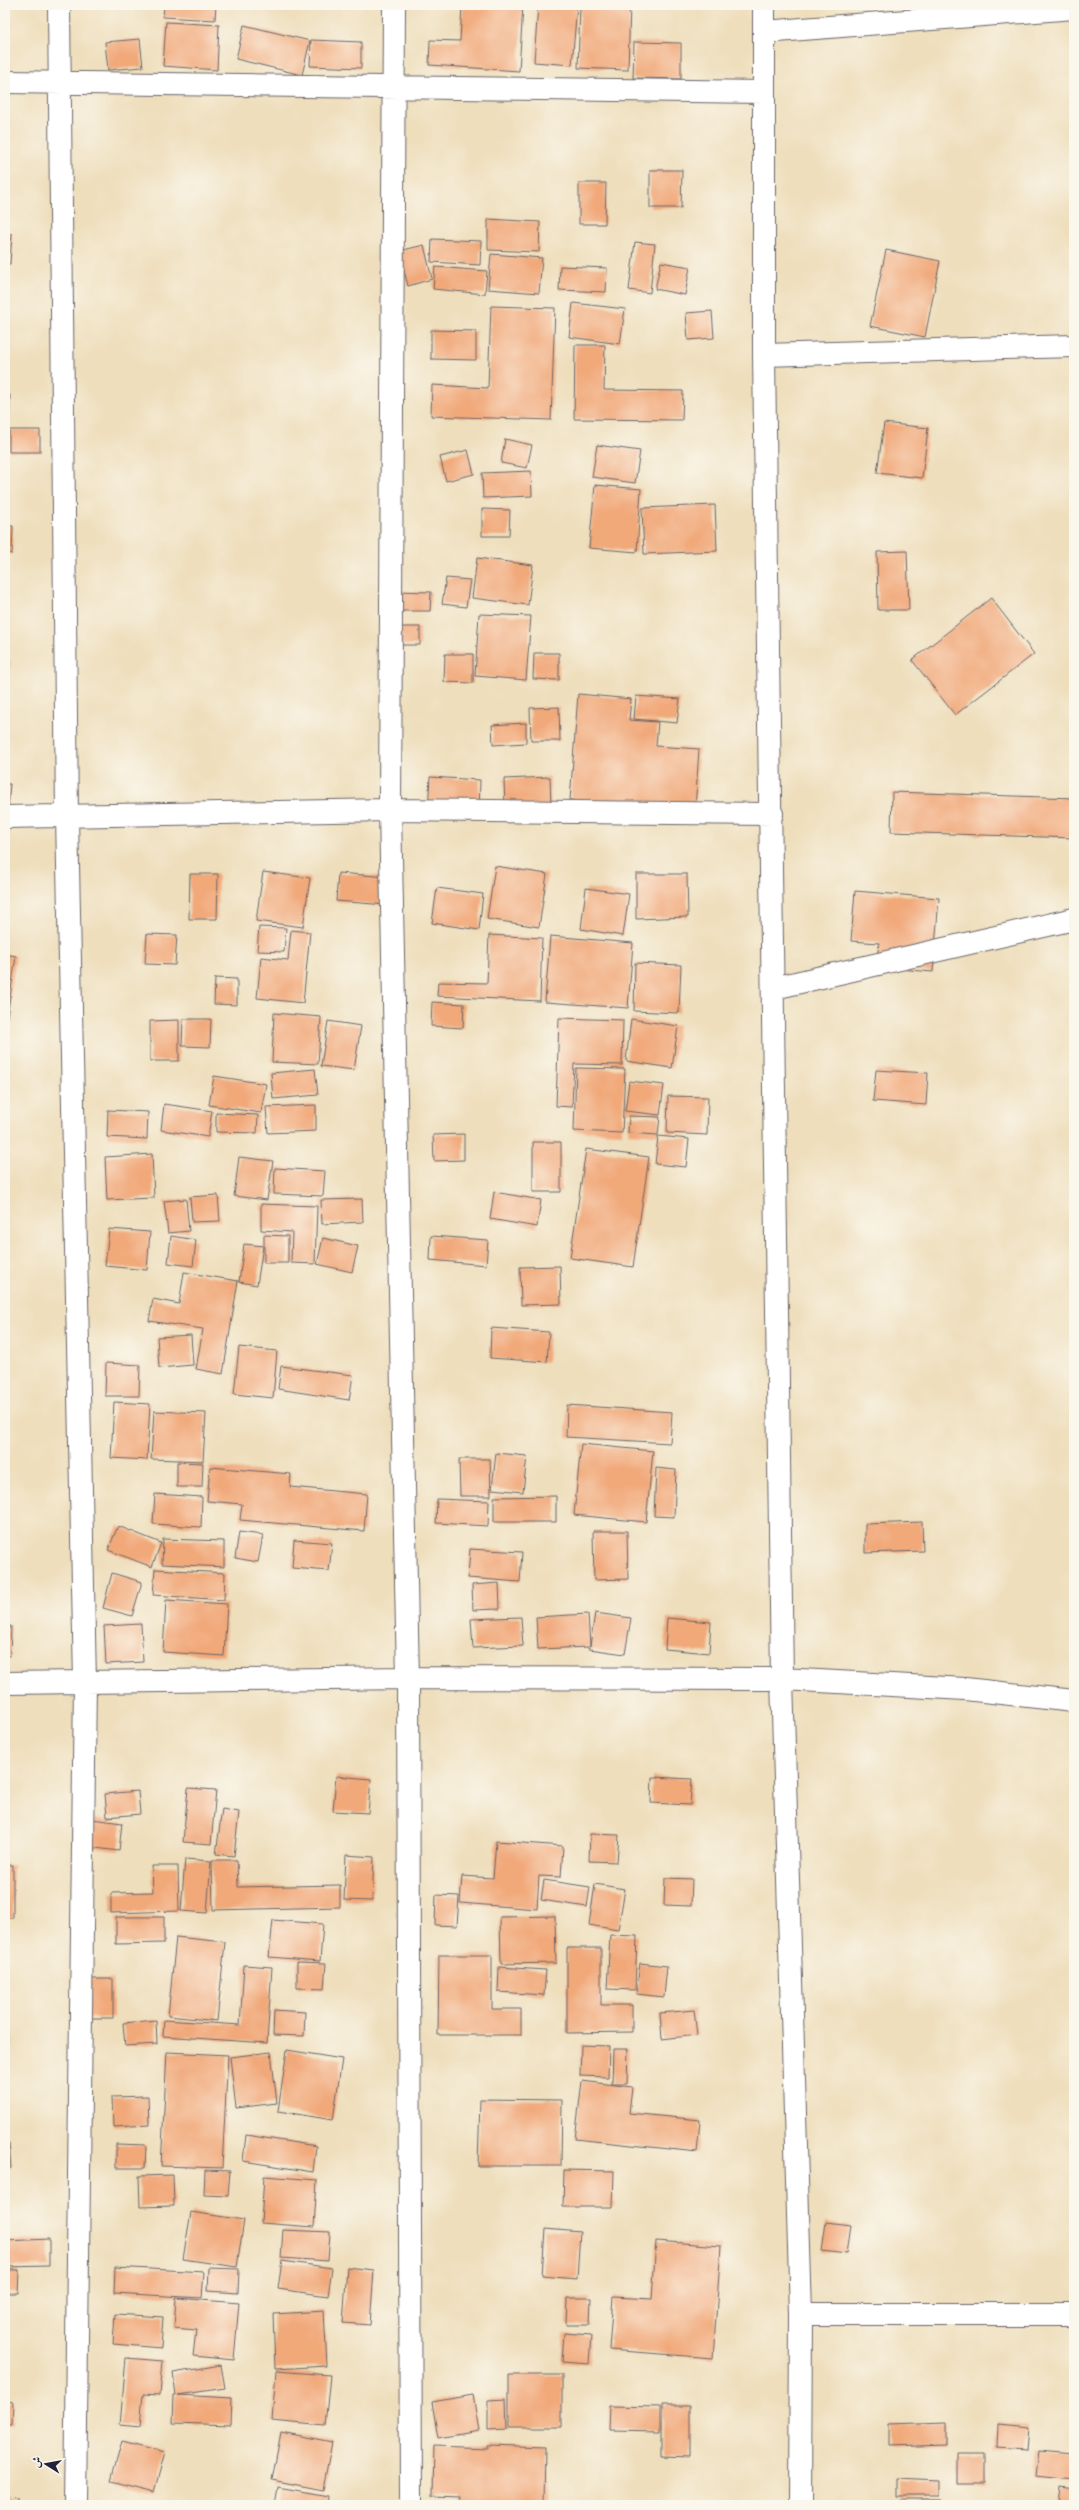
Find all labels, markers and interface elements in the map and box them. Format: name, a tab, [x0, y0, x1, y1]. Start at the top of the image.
north arrow	[26, 2444, 66, 2484]
text: ش	[28, 2455, 44, 2469]

